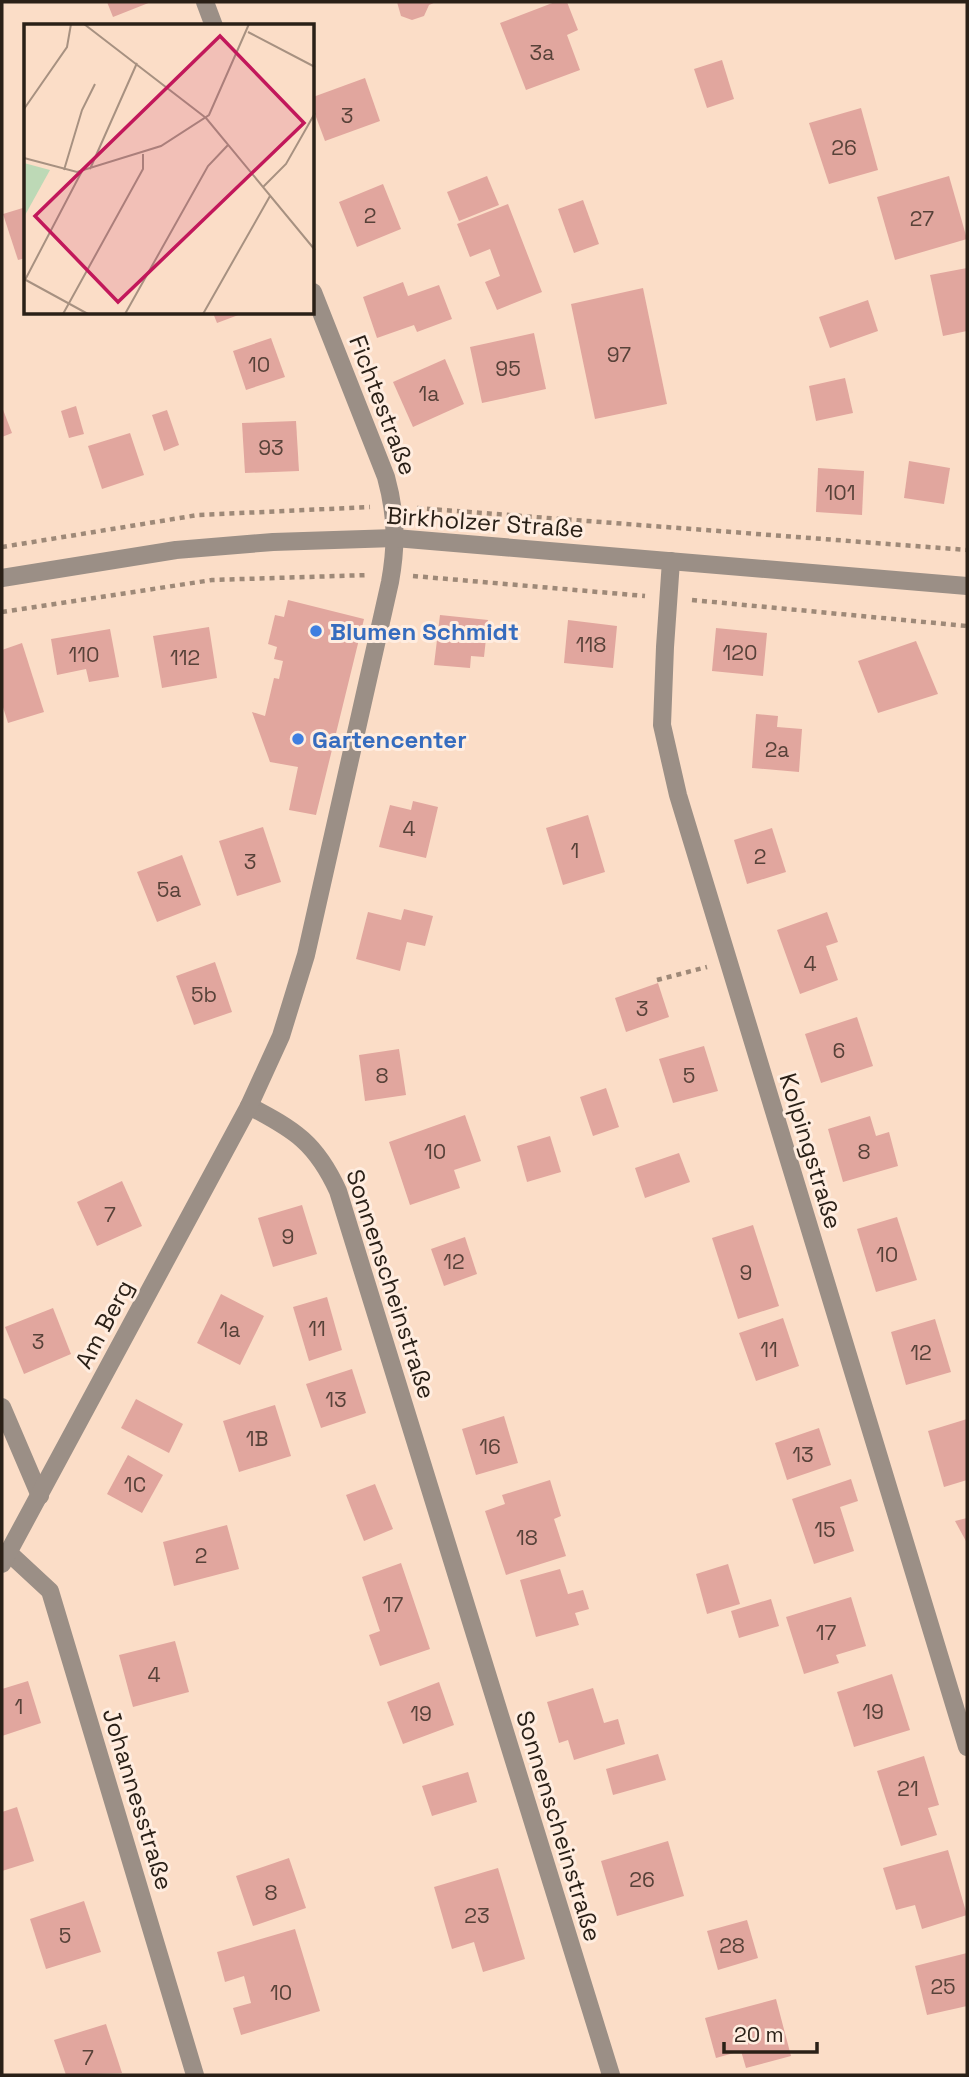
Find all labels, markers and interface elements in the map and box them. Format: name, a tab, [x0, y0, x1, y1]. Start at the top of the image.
inset map	[24, 24, 315, 315]
house number: 3a	[530, 39, 554, 66]
house number: 3	[341, 102, 353, 129]
house number: 26	[831, 134, 857, 161]
house number: 2	[364, 202, 376, 229]
house number: 27	[910, 205, 934, 232]
street label: Fichtestraße	[342, 331, 424, 479]
house number: 97	[607, 341, 631, 368]
house number: 10	[248, 351, 270, 378]
house number: 95	[495, 355, 521, 382]
house number: 1a	[419, 380, 439, 407]
house number: 93	[258, 434, 284, 461]
house number: 101	[824, 479, 856, 506]
street label: Birkholzer Straße	[385, 500, 585, 544]
place label: Blumen Schmidt	[330, 616, 519, 647]
marker: Blumen Schmidt	[308, 623, 324, 639]
house number: 118	[576, 631, 606, 658]
house number: 120	[723, 639, 757, 666]
house number: 110	[68, 641, 100, 668]
house number: 112	[170, 644, 200, 671]
place label: Gartencenter	[312, 724, 467, 755]
marker: Gartencenter	[290, 731, 306, 747]
house number: 2a	[765, 736, 789, 763]
house number: 4	[402, 815, 416, 842]
house number: 1	[571, 837, 579, 864]
house number: 2	[754, 843, 766, 870]
house number: 3	[244, 848, 256, 875]
house number: 5a	[157, 876, 181, 903]
house number: 4	[803, 950, 817, 977]
house number: 5b	[191, 981, 217, 1008]
house number: 3	[636, 995, 648, 1022]
house number: 6	[833, 1037, 845, 1064]
house number: 8	[375, 1062, 389, 1089]
house number: 5	[683, 1062, 695, 1089]
street label: Kolpingstraße	[773, 1069, 849, 1233]
house number: 10	[424, 1138, 446, 1165]
house number: 8	[857, 1138, 871, 1165]
street label: Sonnenscheinstraße	[339, 1165, 443, 1403]
house number: 7	[104, 1201, 116, 1228]
house number: 9	[282, 1223, 294, 1250]
house number: 10	[876, 1241, 898, 1268]
house number: 12	[443, 1248, 465, 1275]
house number: 9	[740, 1259, 752, 1286]
street label: Am Berg	[68, 1274, 140, 1374]
house number: 11	[308, 1315, 326, 1342]
house number: 1a	[220, 1316, 240, 1343]
house number: 3	[32, 1328, 44, 1355]
house number: 11	[760, 1336, 778, 1363]
house number: 12	[910, 1339, 932, 1366]
house number: 13	[325, 1386, 347, 1413]
house number: 1B	[246, 1425, 268, 1452]
house number: 16	[479, 1433, 501, 1460]
house number: 13	[792, 1441, 814, 1468]
house number: 1C	[124, 1471, 146, 1498]
house number: 15	[814, 1516, 836, 1543]
house number: 18	[516, 1524, 538, 1551]
house number: 2	[195, 1542, 207, 1569]
house number: 17	[383, 1591, 403, 1618]
house number: 17	[816, 1619, 836, 1646]
house number: 4	[147, 1661, 161, 1688]
house number: 1	[15, 1693, 23, 1720]
house number: 19	[862, 1698, 884, 1725]
house number: 19	[410, 1700, 432, 1727]
street label: Johannesstraße	[96, 1704, 180, 1894]
street label: Sonnenscheinstraße	[509, 1707, 609, 1945]
house number: 21	[897, 1775, 919, 1802]
house number: 26	[629, 1866, 655, 1893]
house number: 8	[264, 1879, 278, 1906]
house number: 23	[464, 1902, 490, 1929]
house number: 5	[59, 1922, 71, 1949]
house number: 28	[719, 1932, 745, 1959]
house number: 25	[930, 1973, 956, 2000]
house number: 10	[270, 1979, 292, 2006]
scale bar	[724, 2010, 817, 2054]
text: 20 m	[734, 2021, 784, 2048]
house number: 7	[82, 2044, 94, 2071]

